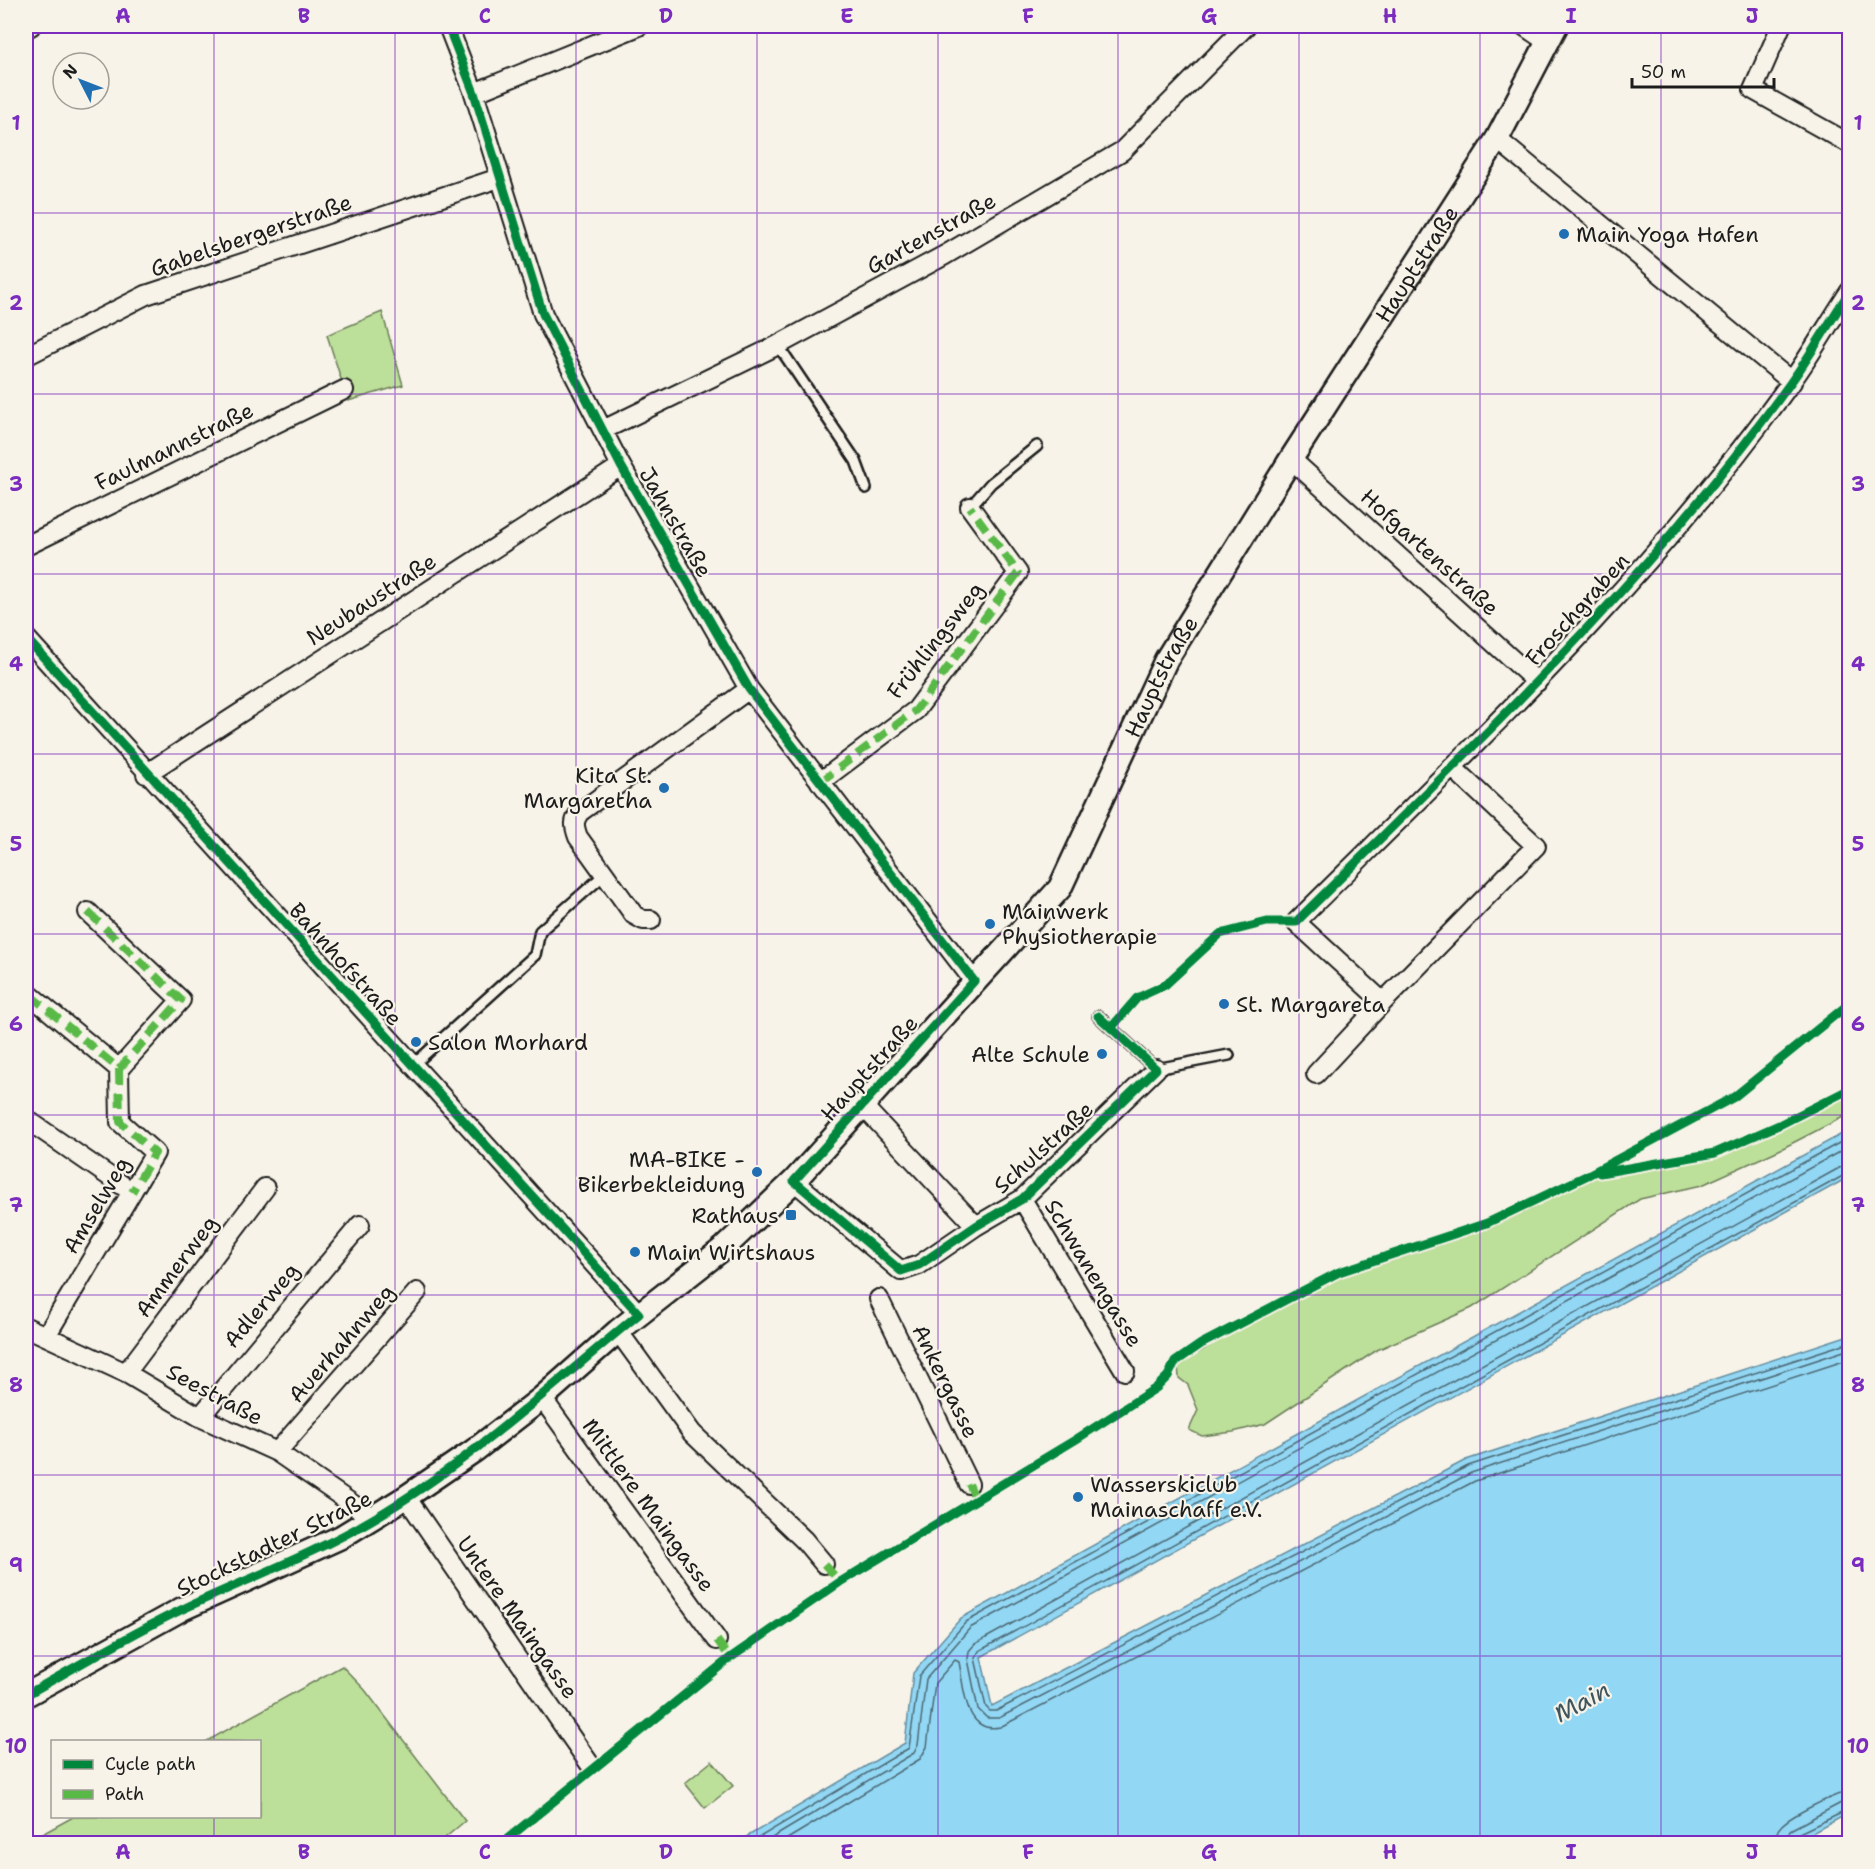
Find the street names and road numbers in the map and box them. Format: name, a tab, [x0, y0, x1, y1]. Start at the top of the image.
street label: Gartenstraße	[861, 186, 1001, 281]
street label: Gabelsbergerstraße	[147, 187, 356, 284]
street label: Hauptstraße	[1369, 200, 1465, 328]
street label: Faulmannstraße	[90, 396, 258, 497]
street label: Jahnstraße	[632, 462, 719, 583]
street label: Hofgartenstraße	[1354, 482, 1505, 622]
street label: Neubaustraße	[301, 547, 442, 652]
street label: Froschgraben	[1519, 547, 1636, 672]
street label: Frühlingsweg	[881, 576, 990, 705]
street label: Hauptstraße	[1118, 611, 1205, 742]
street label: Bahnhofstraße	[283, 896, 409, 1032]
street label: Hauptstraße	[814, 1009, 925, 1127]
street label: Schulstraße	[987, 1095, 1099, 1200]
street label: Amselweg	[56, 1151, 137, 1259]
street label: Schwanengasse	[1038, 1194, 1149, 1353]
street label: Ammerweg	[129, 1210, 224, 1323]
street label: Adlerweg	[217, 1257, 306, 1354]
street label: Auerhahnweg	[282, 1278, 401, 1409]
street label: Ankergasse	[906, 1320, 986, 1443]
street label: Seestraße	[161, 1357, 268, 1432]
street label: Mittlere Maingasse	[576, 1413, 721, 1598]
street label: Stockstadter Straße	[172, 1484, 377, 1603]
street label: Untere Maingasse	[451, 1530, 585, 1704]

